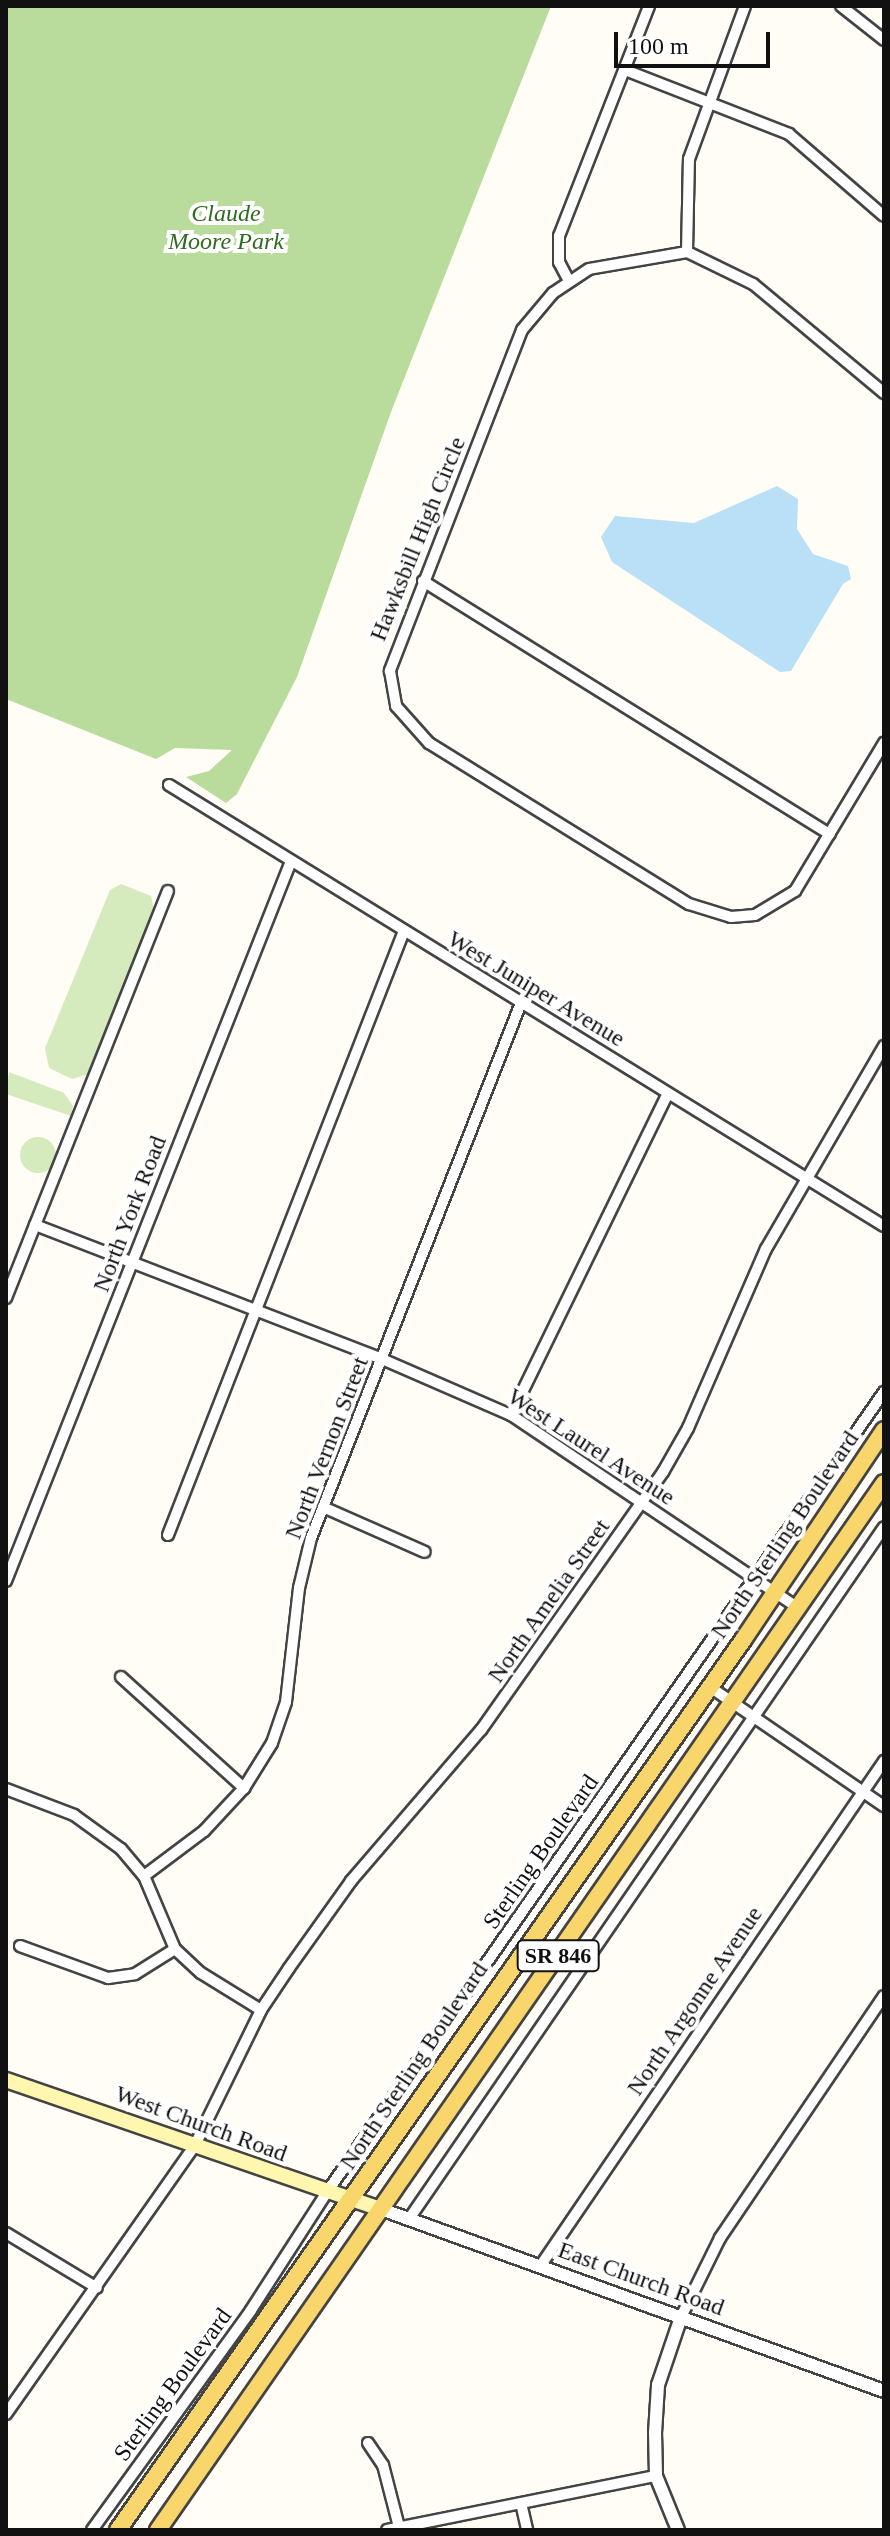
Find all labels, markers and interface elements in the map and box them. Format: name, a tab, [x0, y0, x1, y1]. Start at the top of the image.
scale bar	[618, 16, 774, 66]
text: 100 m	[628, 33, 689, 59]
park label: Claude Moore Park	[168, 200, 284, 256]
street label: Hawksbill High Circle	[364, 433, 472, 645]
street label: West Juniper Avenue	[442, 924, 630, 1054]
street label: North York Road	[87, 1132, 173, 1296]
street label: North Vernon Street	[279, 1353, 375, 1543]
street label: West Laurel Avenue	[501, 1382, 681, 1512]
street label: North Sterling Boulevard	[705, 1426, 865, 1644]
street label: North Amelia Street	[481, 1513, 617, 1689]
street label: Sterling Boulevard	[477, 1769, 605, 1935]
street label: North Argonne Avenue	[620, 1900, 770, 2102]
road number: SR 846	[516, 1938, 600, 1974]
street label: North Sterling Boulevard	[334, 1957, 494, 2175]
street label: West Church Road	[111, 2080, 291, 2168]
street label: East Church Road	[554, 2236, 728, 2322]
street label: Sterling Boulevard	[108, 2303, 238, 2467]

